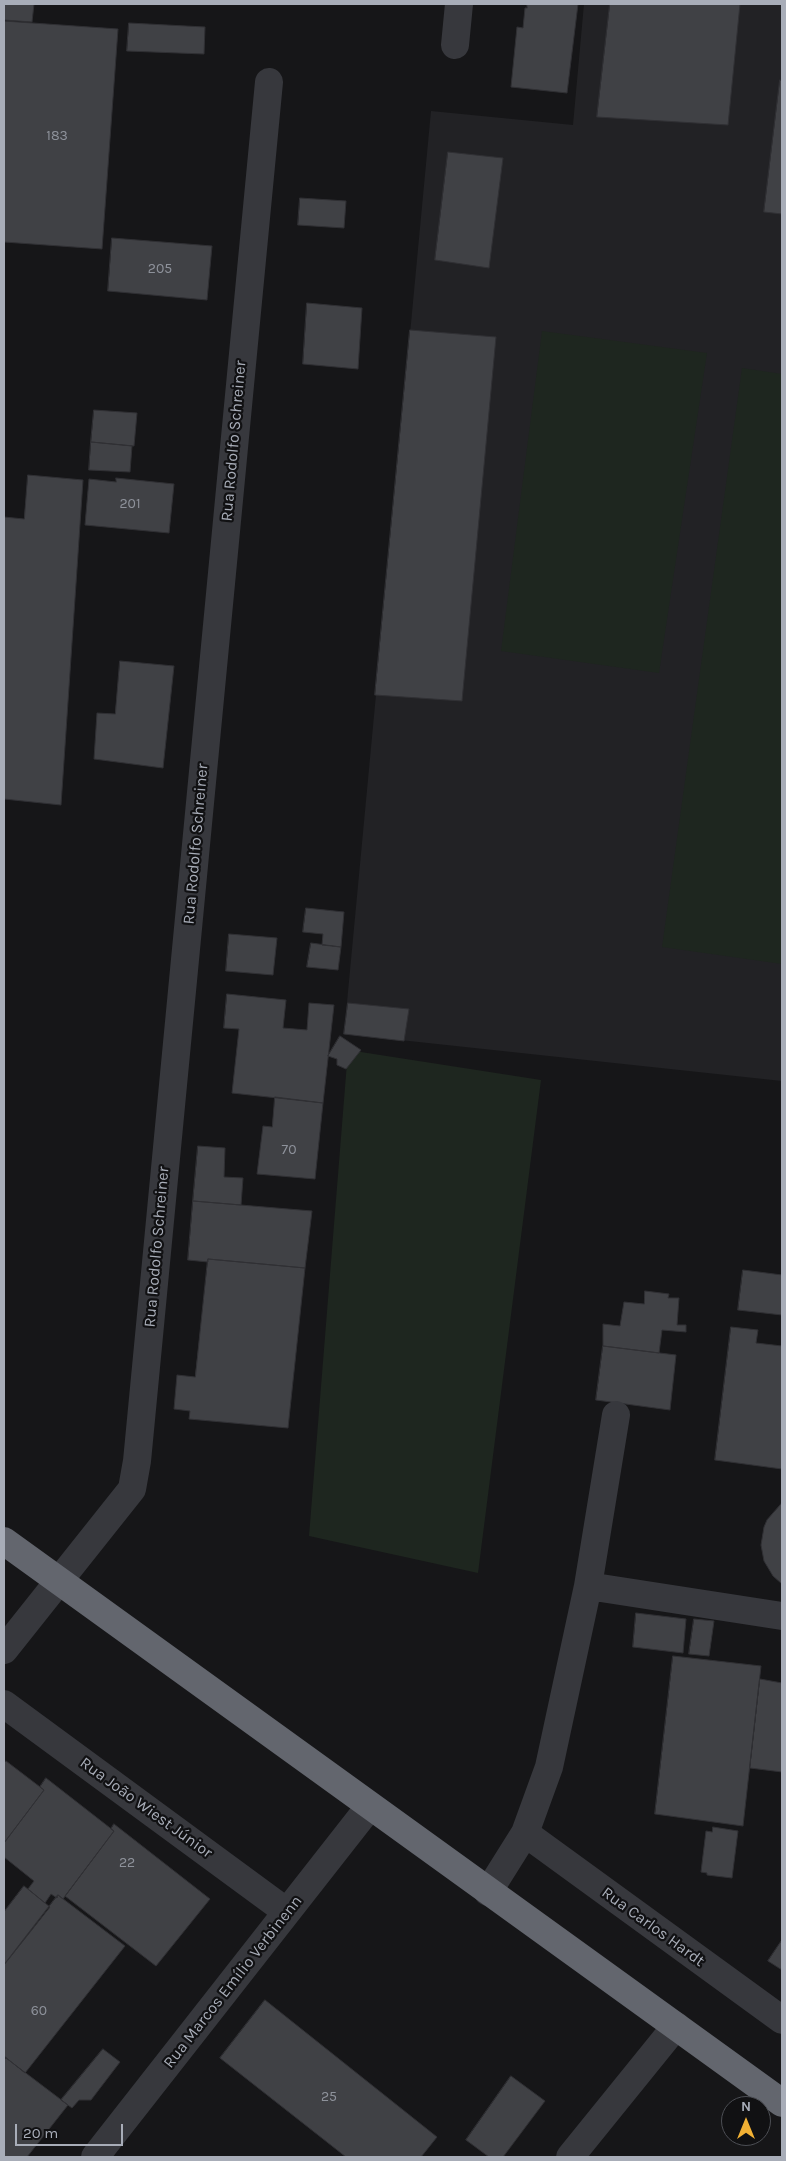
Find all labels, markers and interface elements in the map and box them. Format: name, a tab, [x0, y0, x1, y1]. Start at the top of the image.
house number: 183	[46, 128, 68, 144]
house number: 205	[148, 261, 172, 277]
street label: Rua Rodolfo Schreiner	[217, 360, 251, 522]
house number: 201	[119, 496, 141, 512]
street label: Rua Rodolfo Schreiner	[179, 763, 213, 925]
house number: 70	[282, 1142, 296, 1158]
street label: Rua Rodolfo Schreiner	[140, 1166, 174, 1328]
street label: Rua João Wiest Júnior	[76, 1753, 216, 1863]
house number: 22	[119, 1855, 135, 1871]
street label: Rua Carlos Hardt	[598, 1883, 708, 1971]
street label: Rua Marcos Emílio Verbinenn	[160, 1892, 306, 2072]
house number: 60	[31, 2003, 47, 2019]
house number: 25	[321, 2089, 337, 2105]
north arrow	[721, 2096, 771, 2146]
text: N	[741, 2098, 751, 2115]
scale bar	[18, 2114, 125, 2146]
text: 20 m	[23, 2124, 58, 2142]

